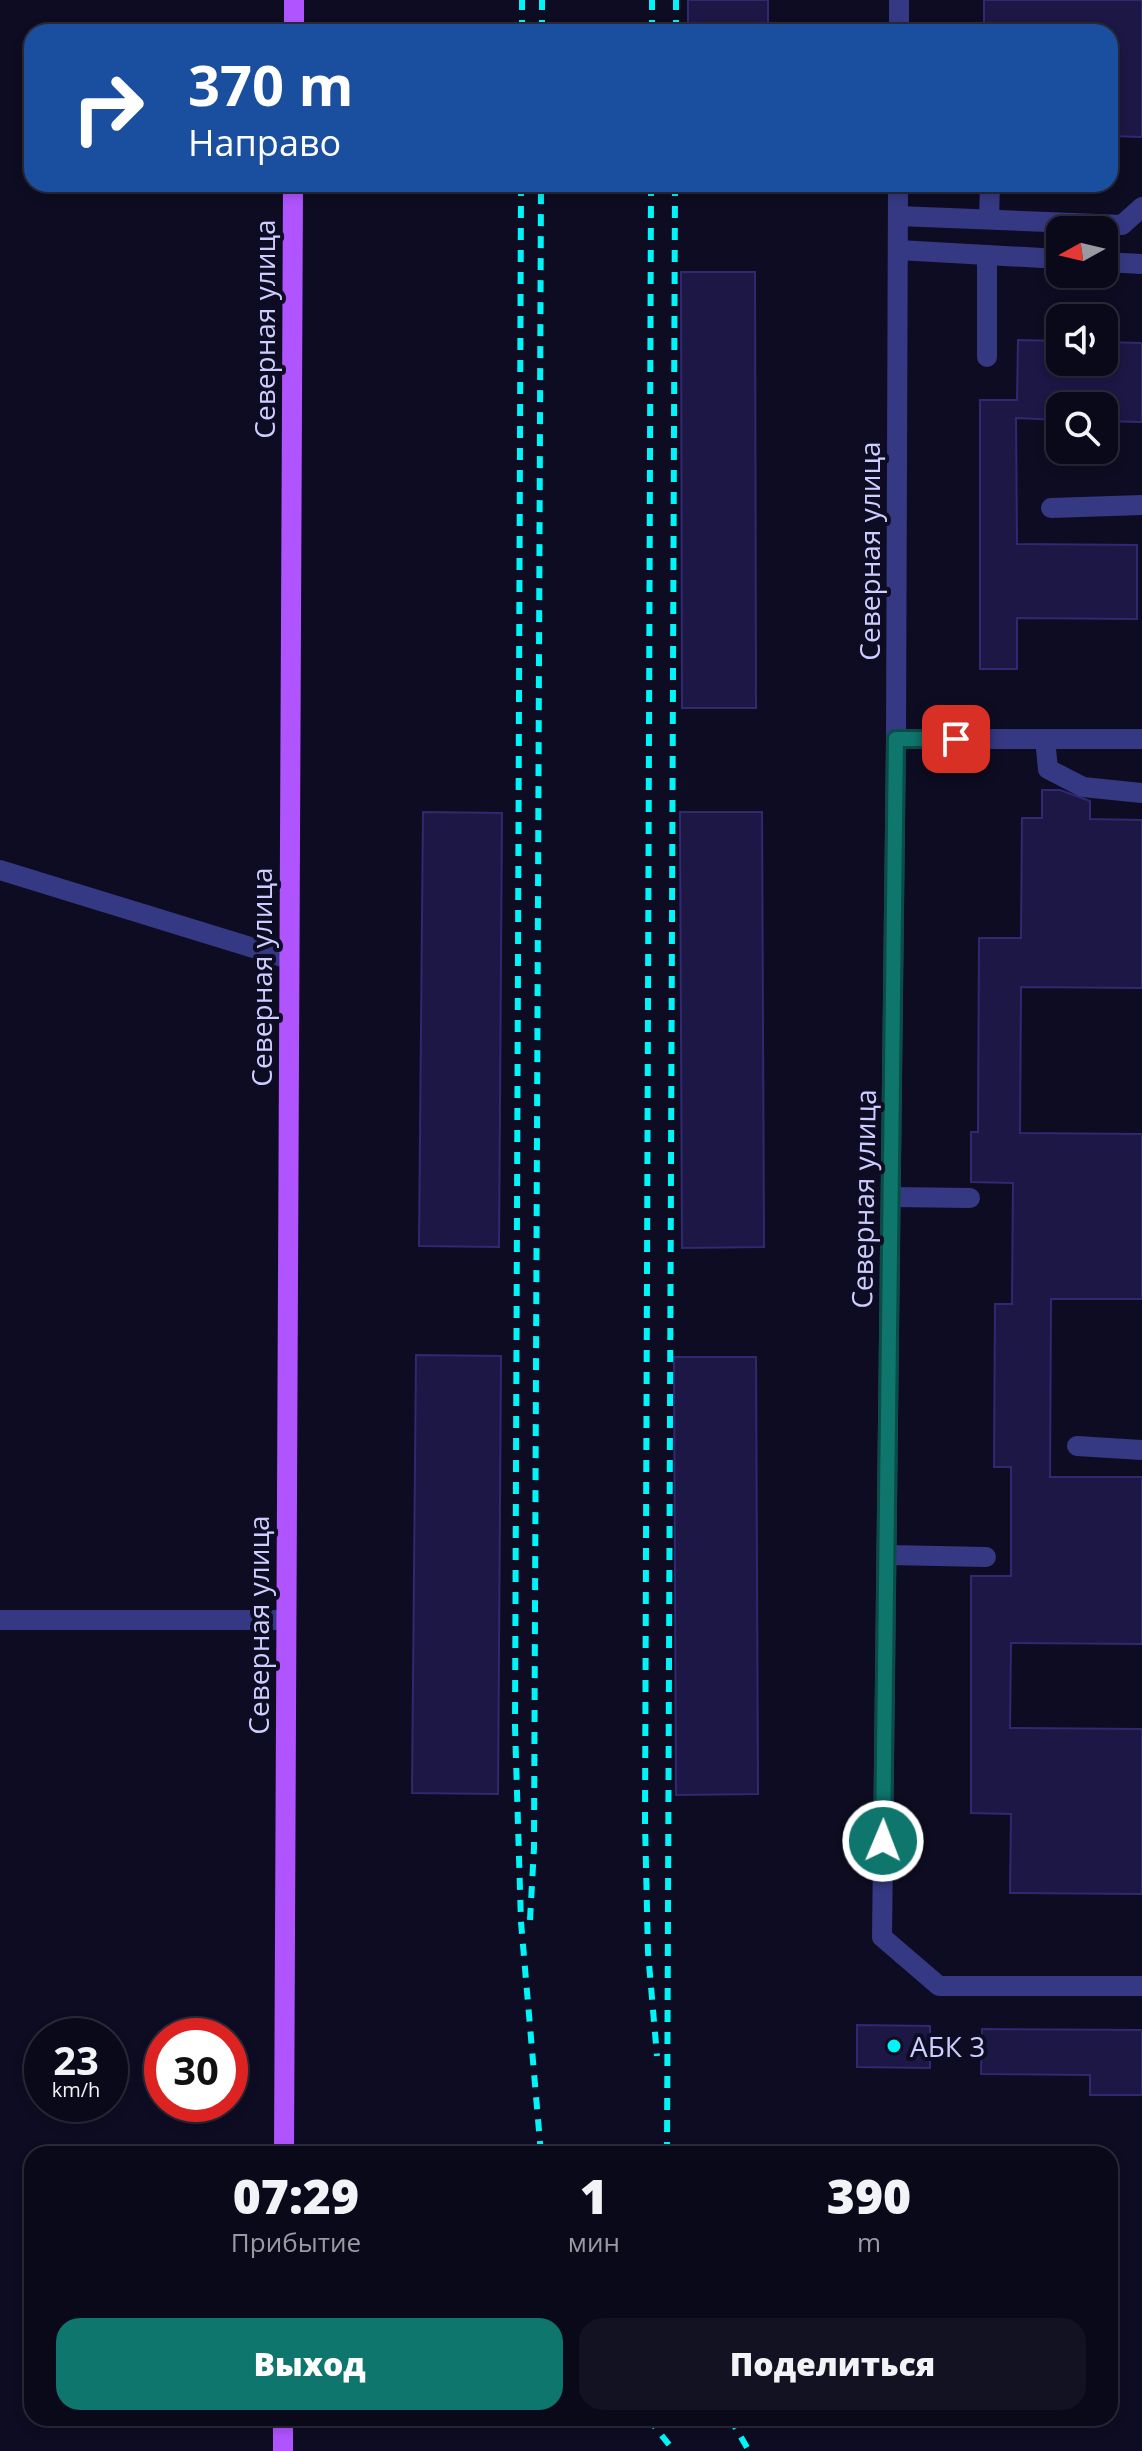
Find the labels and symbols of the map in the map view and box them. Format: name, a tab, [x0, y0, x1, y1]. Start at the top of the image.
north arrow	[1046, 216, 1118, 288]
street label: Северная улица	[245, 219, 283, 439]
street label: Северная улица	[850, 441, 888, 661]
pin	[922, 705, 990, 773]
street label: Северная улица	[242, 867, 280, 1087]
street label: Северная улица	[842, 1089, 884, 1309]
street label: Северная улица	[239, 1515, 277, 1735]
position arrow	[841, 1799, 925, 1883]
speed limit sign: 30	[144, 2018, 248, 2122]
place label: АБК 3	[910, 2027, 985, 2065]
marker: АБК 3	[885, 2037, 903, 2055]

